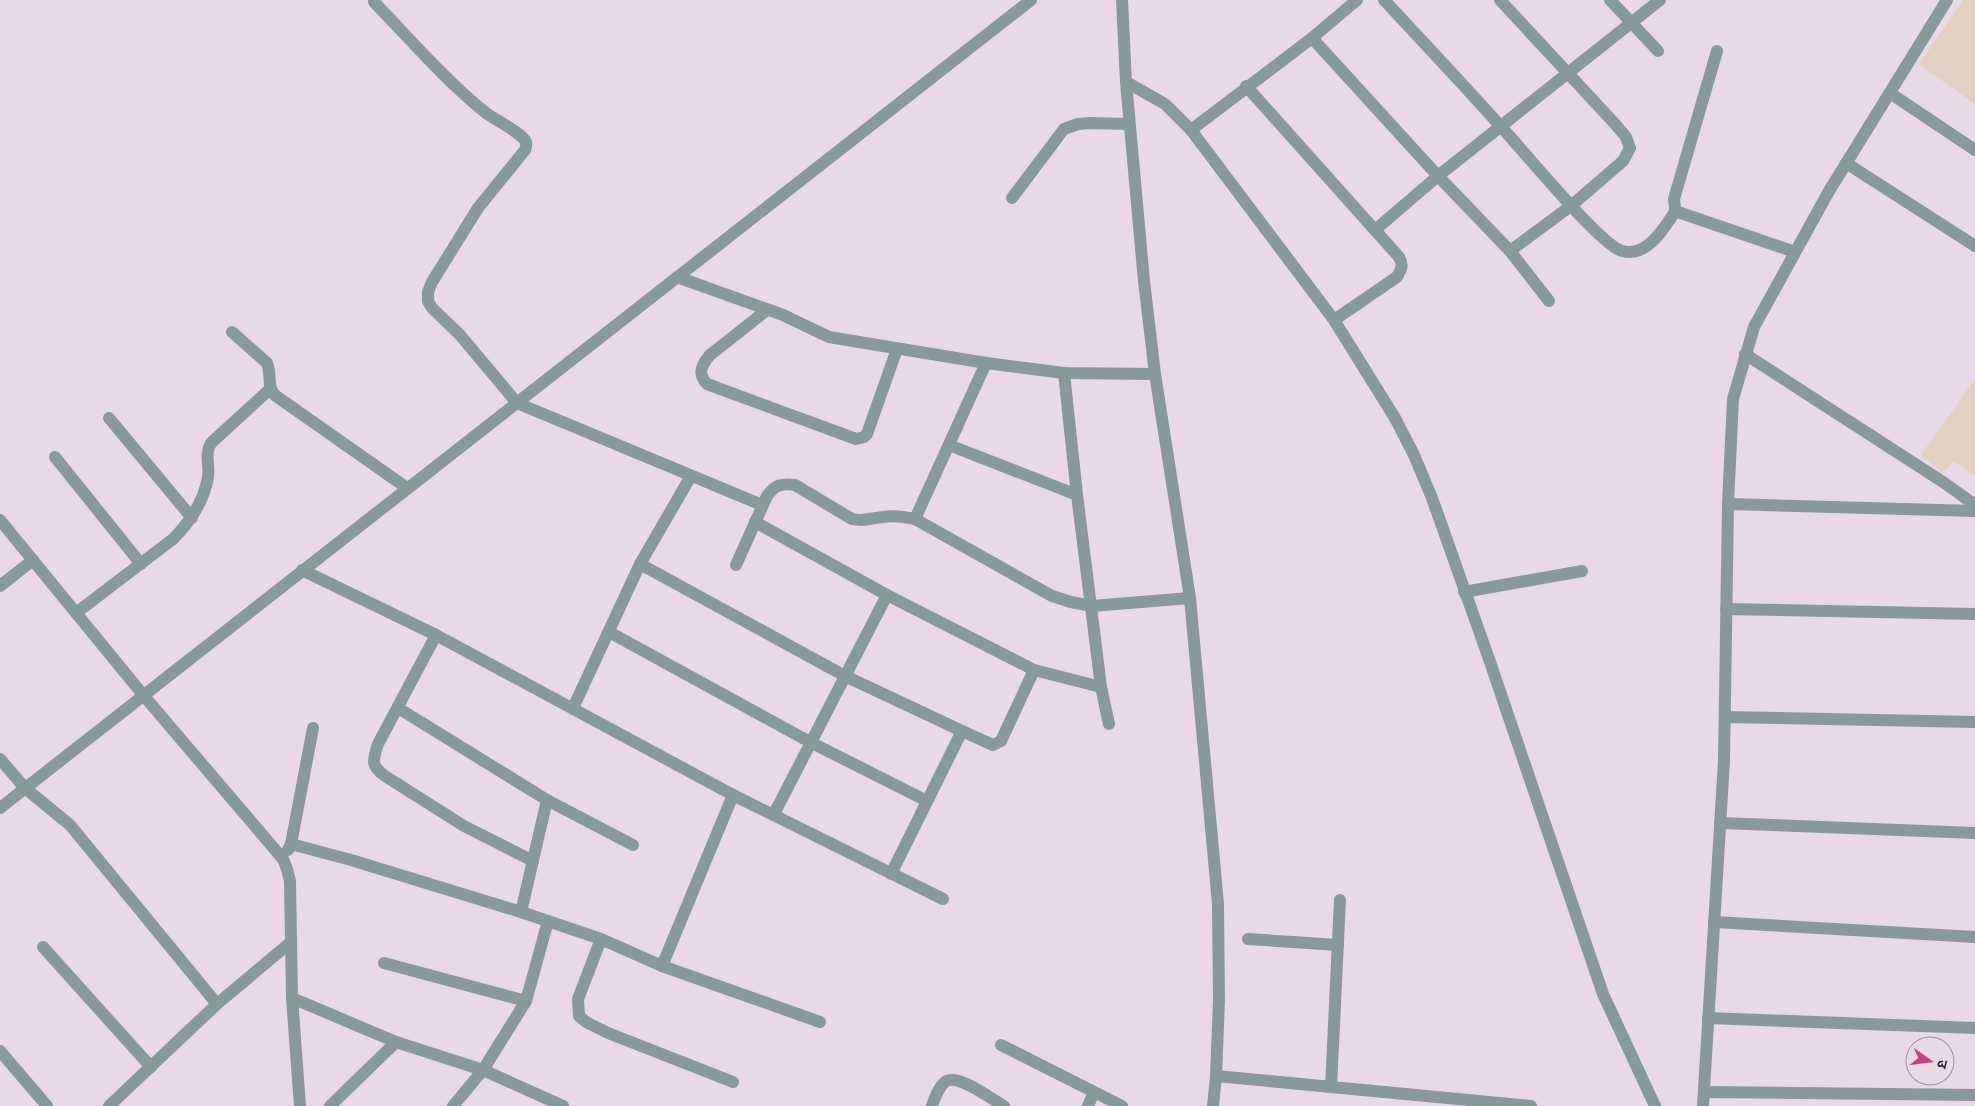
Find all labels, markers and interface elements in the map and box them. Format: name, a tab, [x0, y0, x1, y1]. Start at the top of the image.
north arrow	[1905, 1036, 1955, 1086]
text: उ	[1934, 1058, 1951, 1071]

